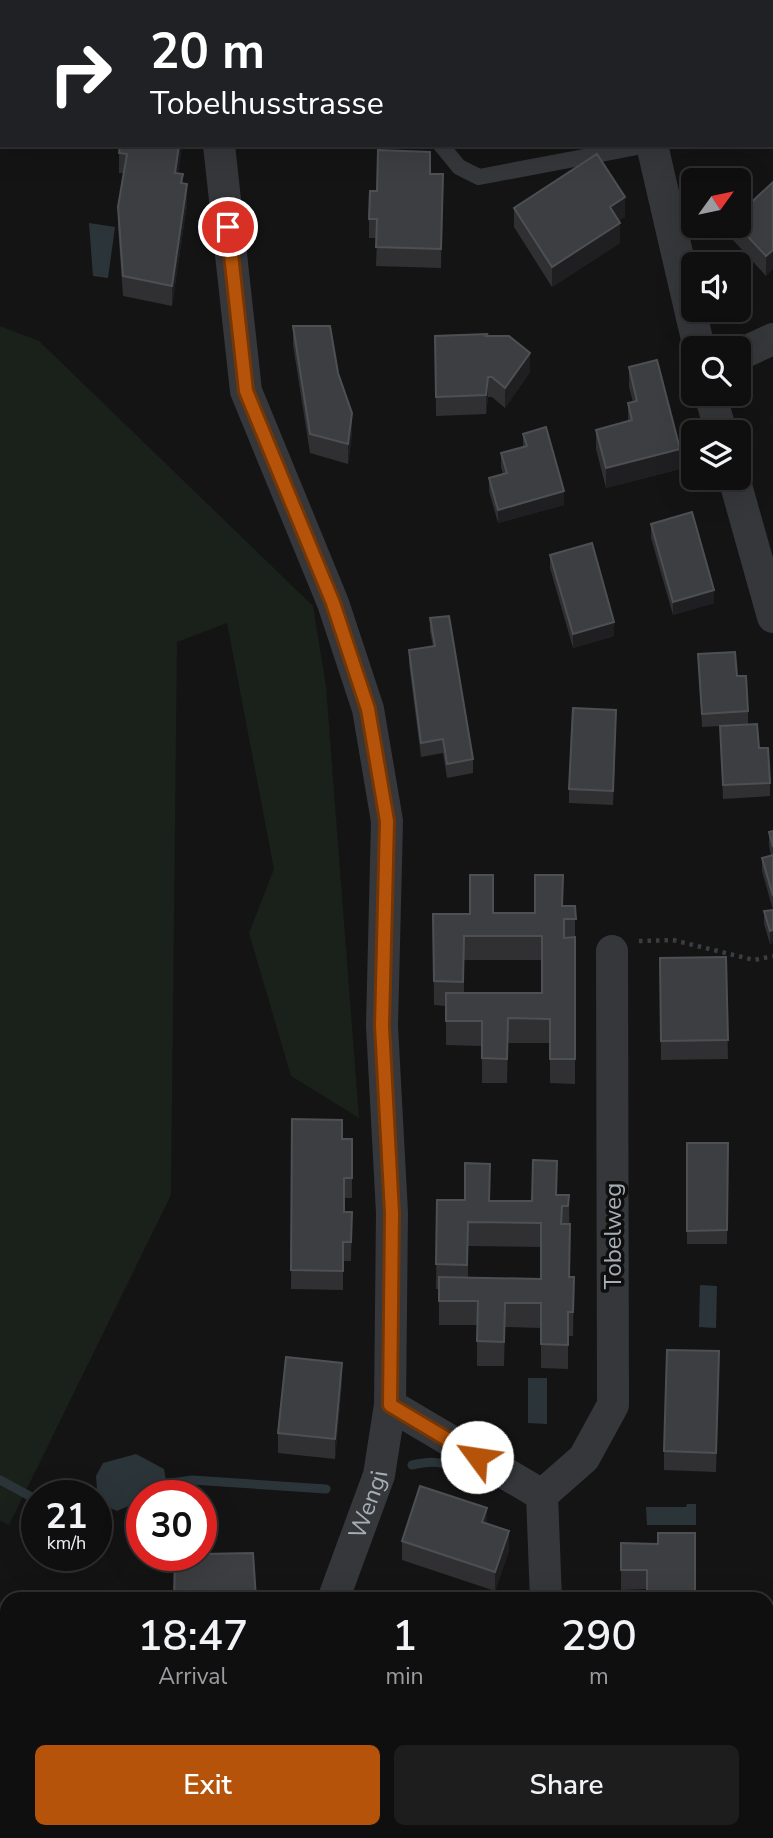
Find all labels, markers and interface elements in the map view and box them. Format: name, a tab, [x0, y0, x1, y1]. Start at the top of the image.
text: 20 m	[150, 18, 265, 85]
icon: right	[35, 28, 126, 119]
text: Tobelhusstrasse	[150, 82, 384, 125]
north arrow	[681, 168, 751, 238]
map controls	[681, 168, 751, 490]
pin	[198, 197, 258, 257]
icon: arrive	[209, 208, 247, 246]
button: sound	[681, 252, 751, 322]
button: search	[681, 336, 751, 406]
button: layers	[681, 420, 751, 490]
street label: Tobelweg	[597, 1183, 629, 1289]
position arrow	[440, 1420, 514, 1494]
street label: Wengi	[341, 1468, 395, 1543]
speed limit sign: 30	[126, 1480, 217, 1571]
text: 21	[45, 1493, 88, 1540]
text: km/h	[47, 1531, 86, 1555]
text: 18:47	[137, 1608, 248, 1665]
text: 1	[392, 1608, 417, 1665]
text: 290	[561, 1608, 637, 1665]
text: Arrival	[158, 1661, 227, 1692]
text: min	[386, 1661, 424, 1692]
text: m	[589, 1661, 609, 1692]
button: Exit	[35, 1745, 380, 1825]
button: Share	[394, 1745, 739, 1825]

